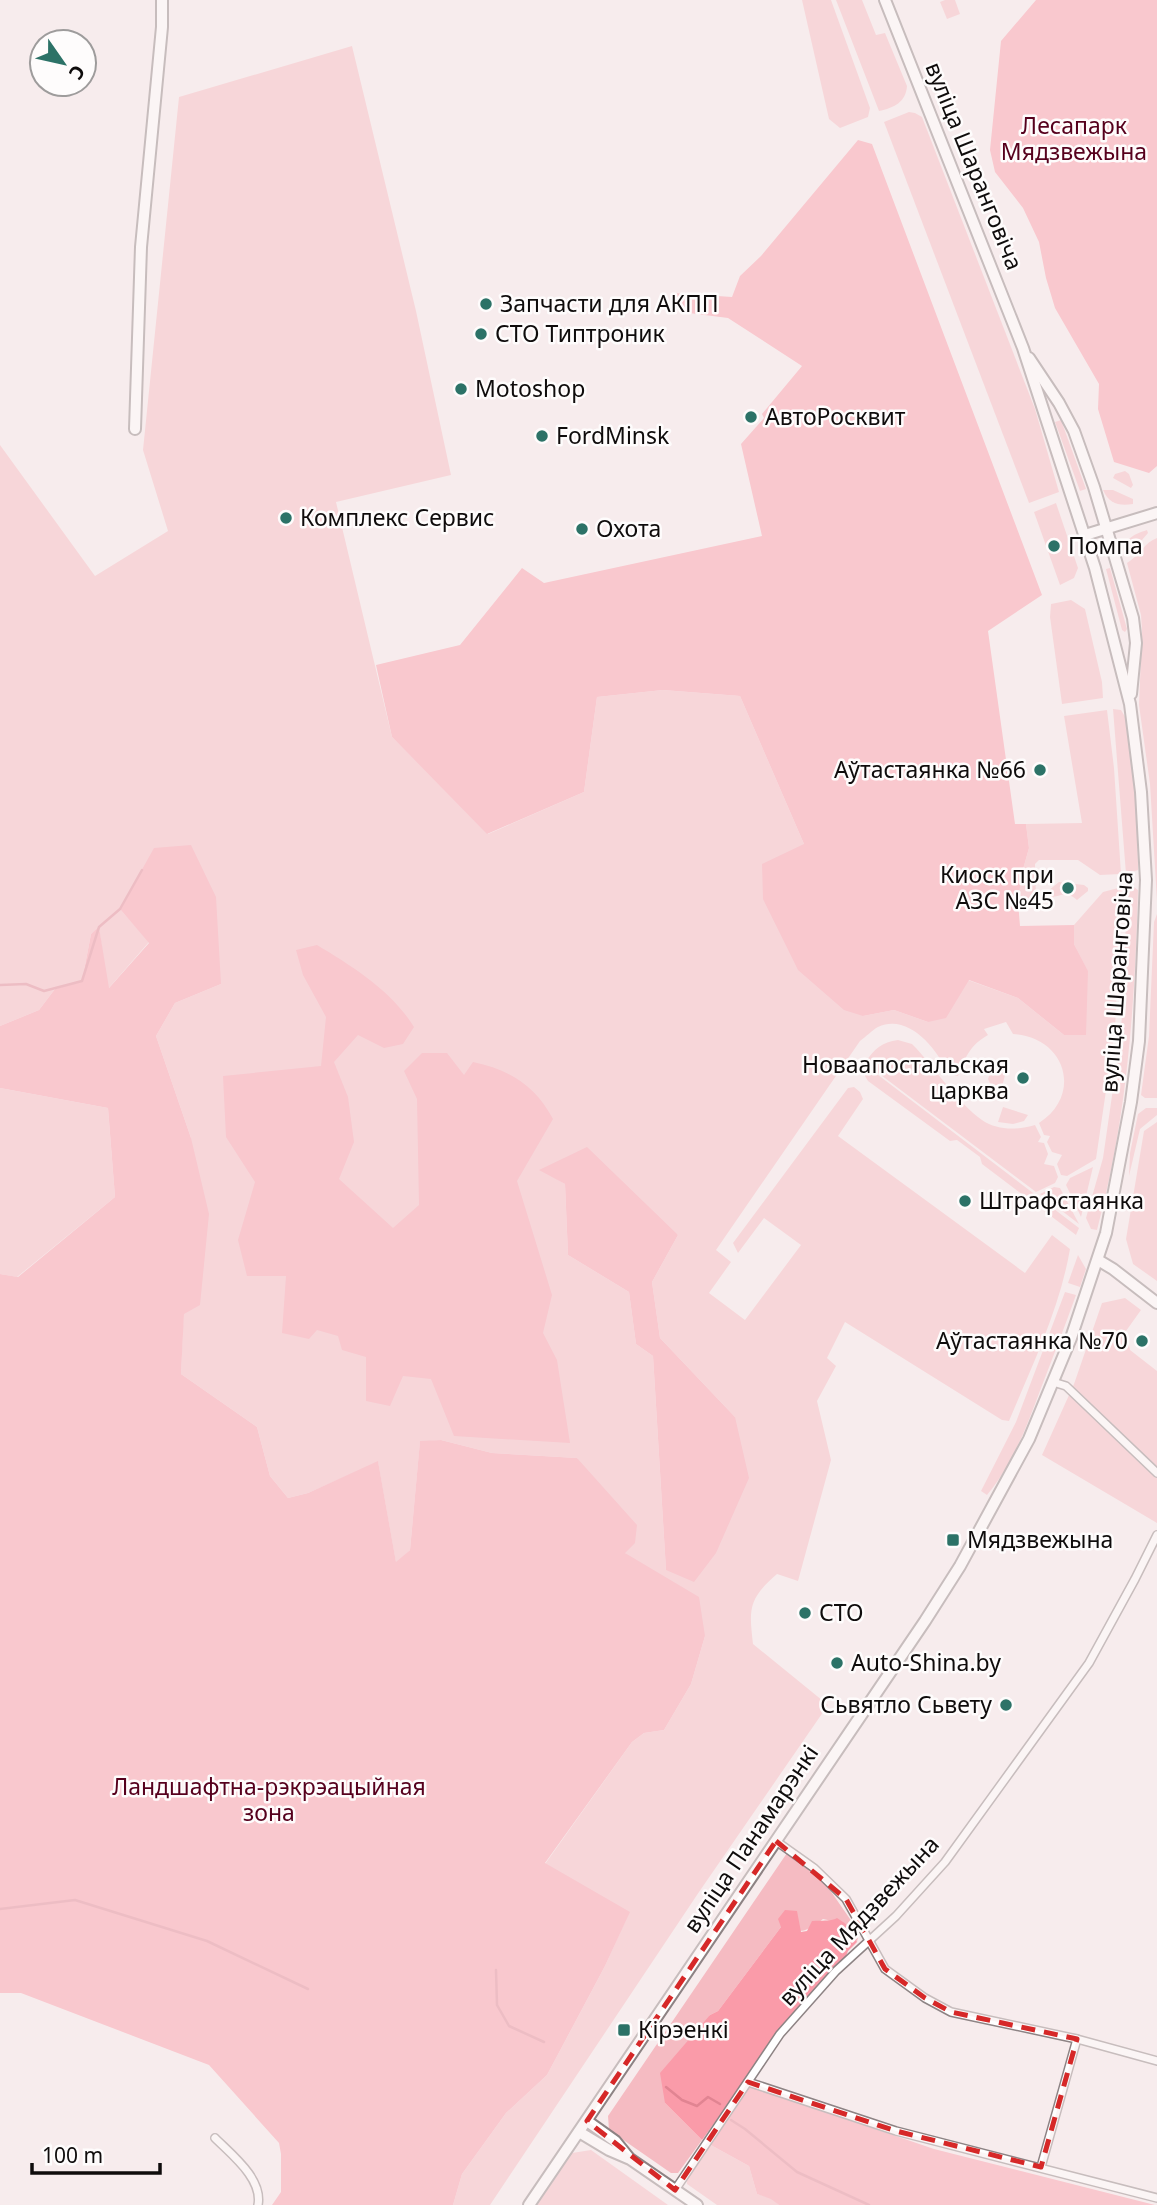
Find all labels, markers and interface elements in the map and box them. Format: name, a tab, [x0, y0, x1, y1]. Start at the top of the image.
north arrow	[28, 28, 98, 98]
street label: вуліца Шаранговіча	[919, 57, 1031, 274]
text: С	[63, 60, 91, 85]
park label: Лесапарк Мядзвежына	[1001, 109, 1147, 167]
place label: Запчасти для АКПП	[500, 287, 719, 319]
marker: Запчасти для АКПП	[478, 296, 494, 312]
place label: СТО Типтроник	[495, 317, 666, 349]
marker: СТО Типтроник	[473, 326, 489, 342]
place label: Motoshop	[475, 372, 585, 404]
marker: Motoshop	[453, 381, 469, 397]
place label: АвтоРосквит	[765, 400, 906, 432]
marker: АвтоРосквит	[743, 409, 759, 425]
place label: FordMinsk	[556, 419, 670, 451]
marker: FordMinsk	[534, 428, 550, 444]
place label: Комплекс Сервис	[300, 501, 494, 533]
marker: Комплекс Сервис	[278, 510, 294, 526]
place label: Охота	[596, 512, 661, 544]
marker: Охота	[574, 521, 590, 537]
place label: Помпа	[1068, 529, 1143, 561]
marker: Помпа	[1046, 538, 1062, 554]
place label: Аўтастаянка №66	[834, 753, 1026, 785]
marker: Аўтастаянка №66	[1032, 762, 1048, 778]
place label: Киоск при АЗС №45	[940, 858, 1054, 916]
street label: вуліца Шаранговіча	[1092, 870, 1140, 1094]
marker: Киоск при АЗС №45	[1060, 880, 1076, 896]
place label: Новаапостальская царква	[802, 1048, 1009, 1106]
marker: Новаапостальская царква	[1015, 1070, 1031, 1086]
place label: Штрафстаянка	[979, 1184, 1144, 1216]
marker: Штрафстаянка	[957, 1193, 973, 1209]
place label: Аўтастаянка №70	[936, 1324, 1128, 1356]
marker: Аўтастаянка №70	[1134, 1333, 1150, 1349]
place label: Мядзвежына	[967, 1523, 1113, 1555]
marker: Мядзвежына	[945, 1532, 961, 1548]
place label: СТО	[819, 1596, 864, 1628]
marker: СТО	[797, 1605, 813, 1621]
place label: Auto-Shina.by	[851, 1646, 1001, 1678]
marker: Auto-Shina.by	[829, 1655, 845, 1671]
place label: Сьвятло Сьвету	[820, 1688, 992, 1720]
marker: Сьвятло Сьвету	[998, 1697, 1014, 1713]
street label: вуліца Панамарэнкі	[675, 1738, 825, 1939]
park label: Ландшафтна-рэкрэацыйная зона	[112, 1770, 426, 1828]
street label: вуліца Мядзвежына	[771, 1828, 946, 2012]
place label: Кірэенкі	[638, 2013, 729, 2045]
marker: Кірэенкі	[616, 2022, 632, 2038]
scale bar	[32, 2132, 159, 2176]
text: 100 m	[42, 2141, 103, 2169]

